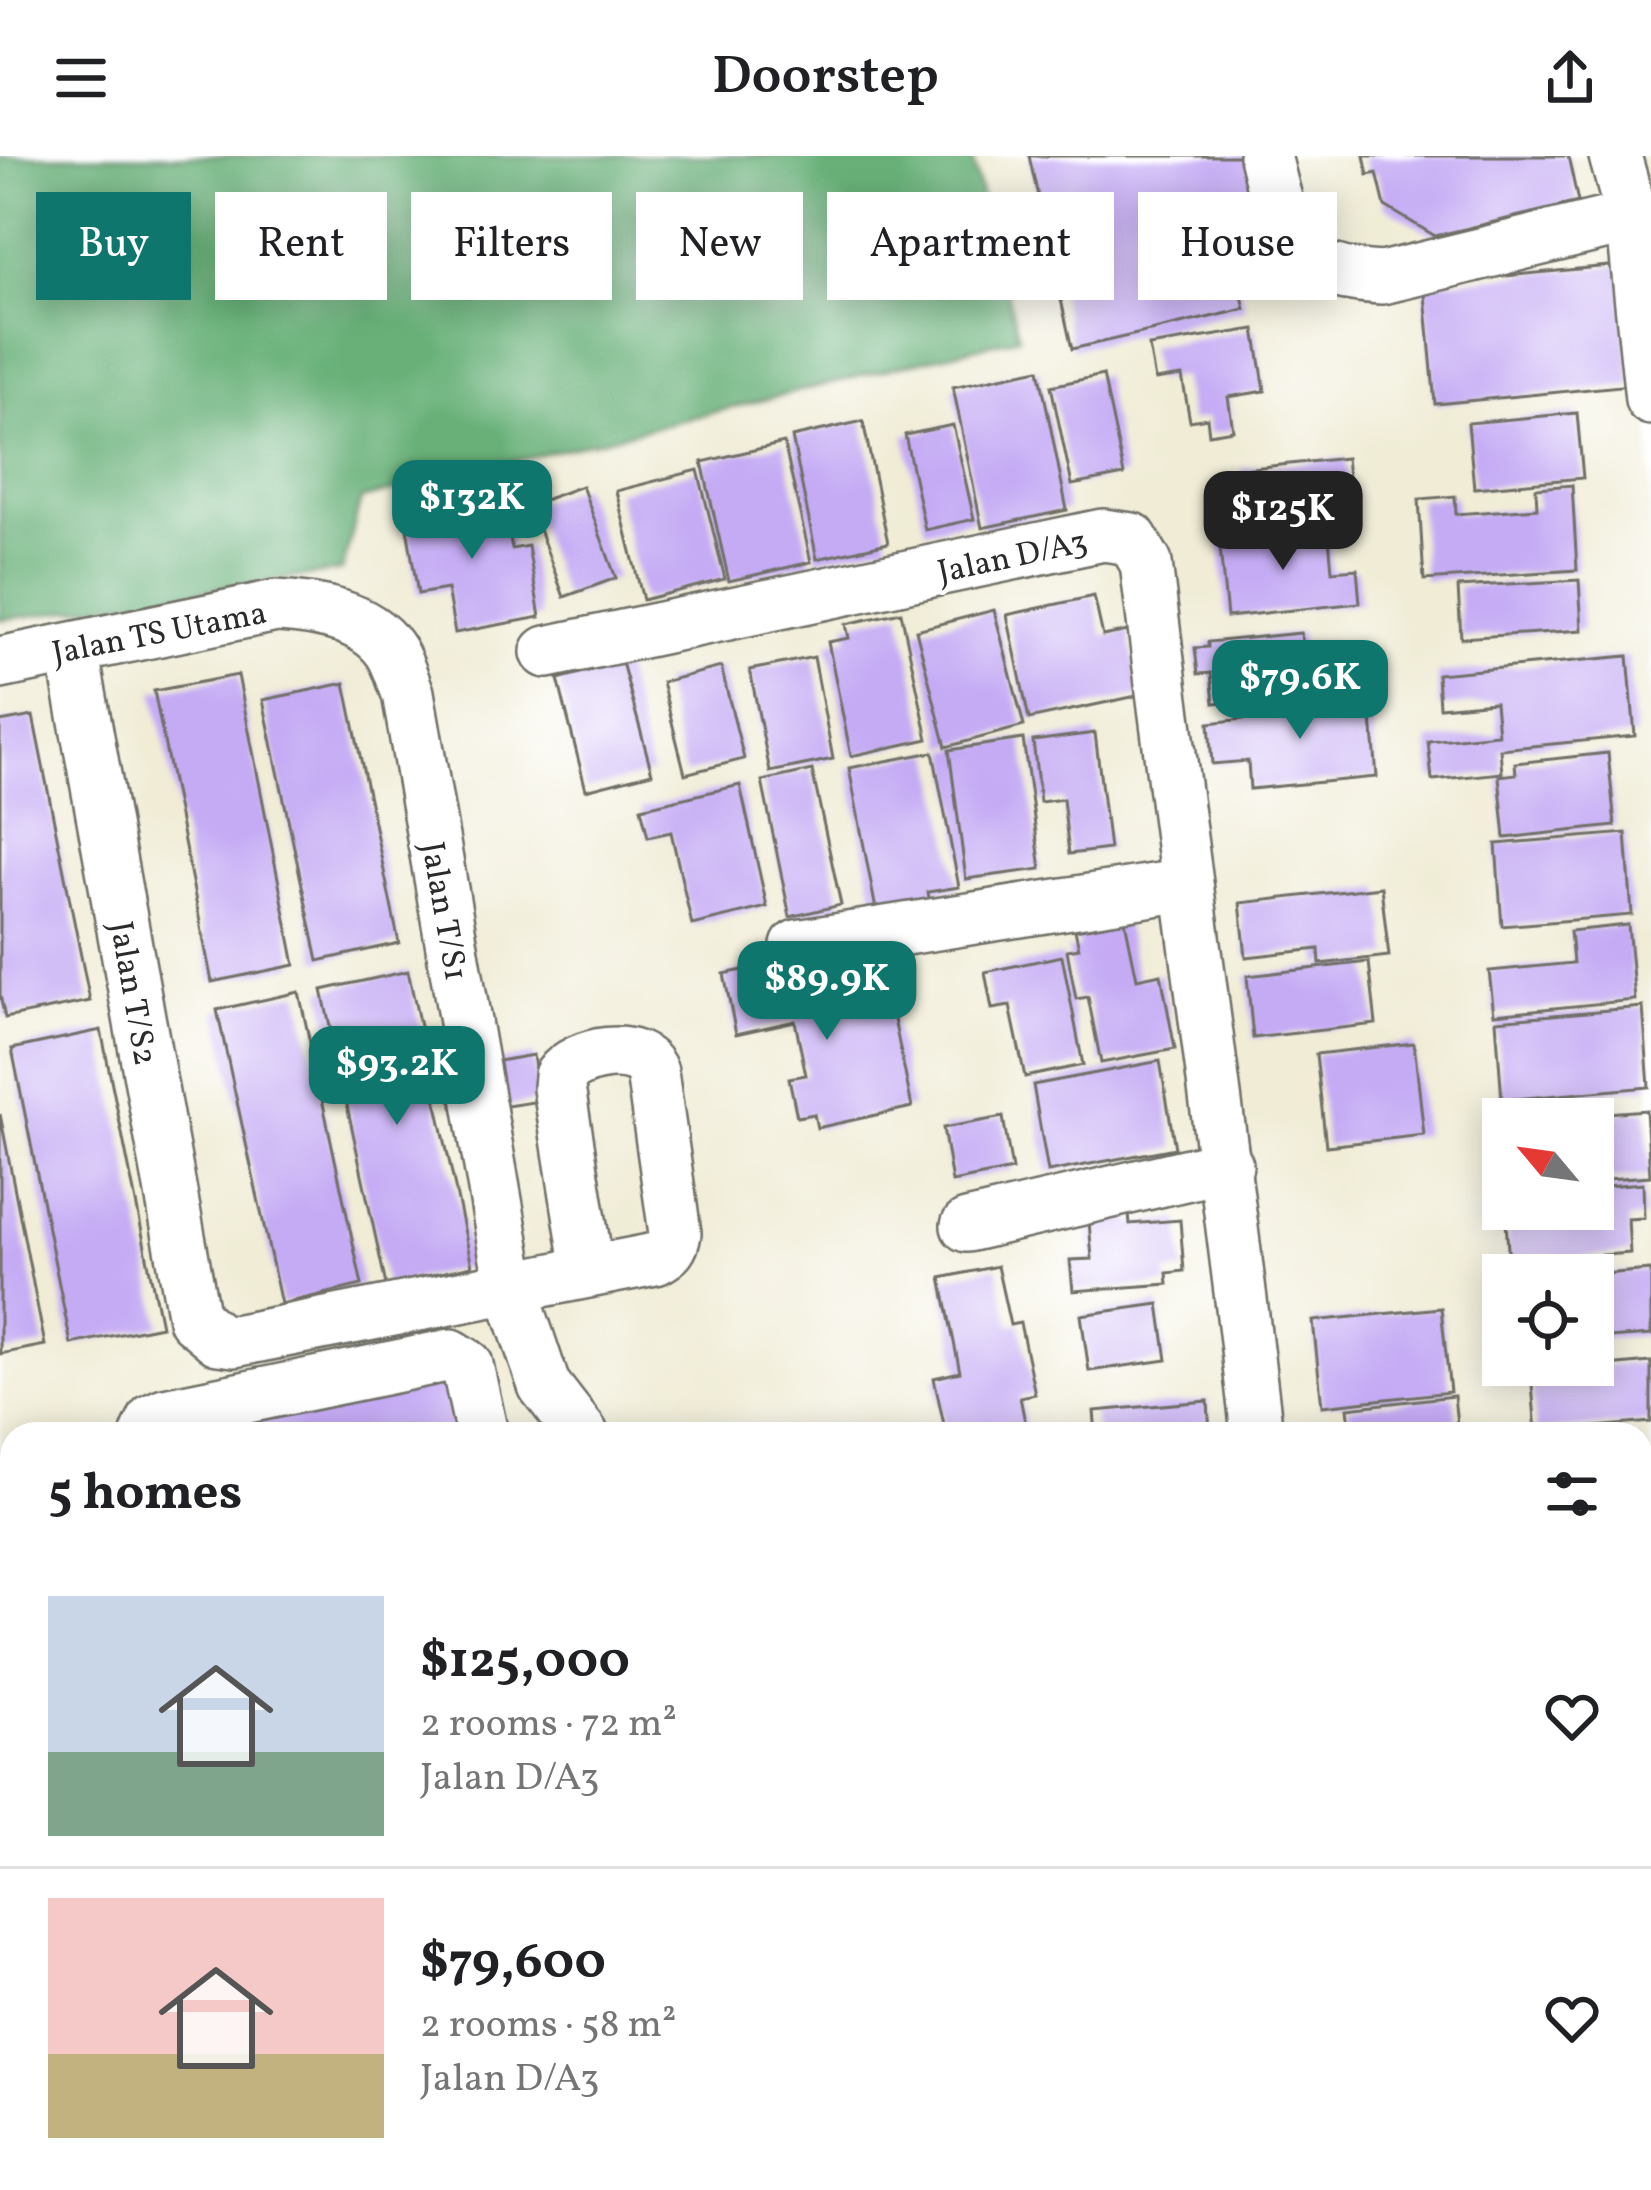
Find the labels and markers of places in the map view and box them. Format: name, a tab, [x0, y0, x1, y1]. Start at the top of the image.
pin: $132K	[388, 460, 556, 562]
pin: $125K	[1199, 471, 1367, 573]
pin: $79.6K	[1202, 640, 1398, 742]
pin: $89.9K	[729, 941, 925, 1043]
pin: $93.2K	[299, 1026, 495, 1128]

